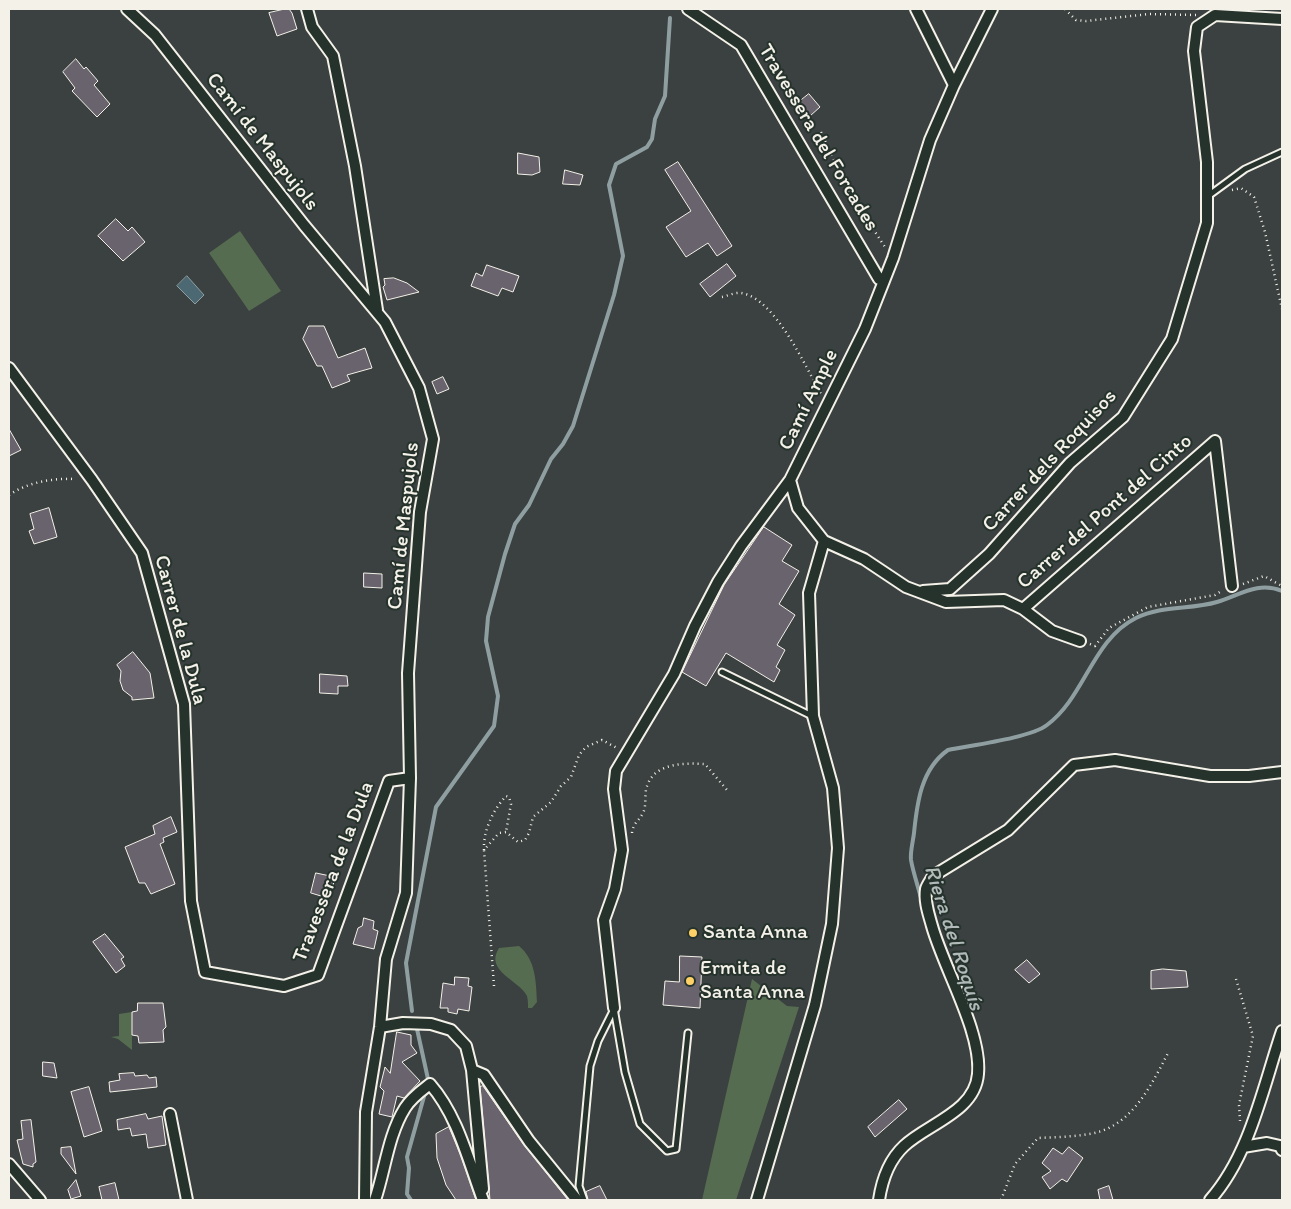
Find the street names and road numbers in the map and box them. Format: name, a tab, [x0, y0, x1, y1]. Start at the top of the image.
street label: Travessera del Forcades	[752, 40, 884, 236]
street label: Camí de Maspujols	[200, 68, 324, 216]
street label: Camí Ample	[774, 345, 844, 455]
street label: Carrer dels Roquisos	[977, 384, 1123, 538]
street label: Carrer del Pont del Cinto	[1012, 429, 1198, 595]
street label: Camí de Maspujols	[383, 441, 425, 611]
street label: Carrer de la Dula	[148, 553, 212, 707]
street label: Travessera de la Dula	[288, 778, 380, 966]

